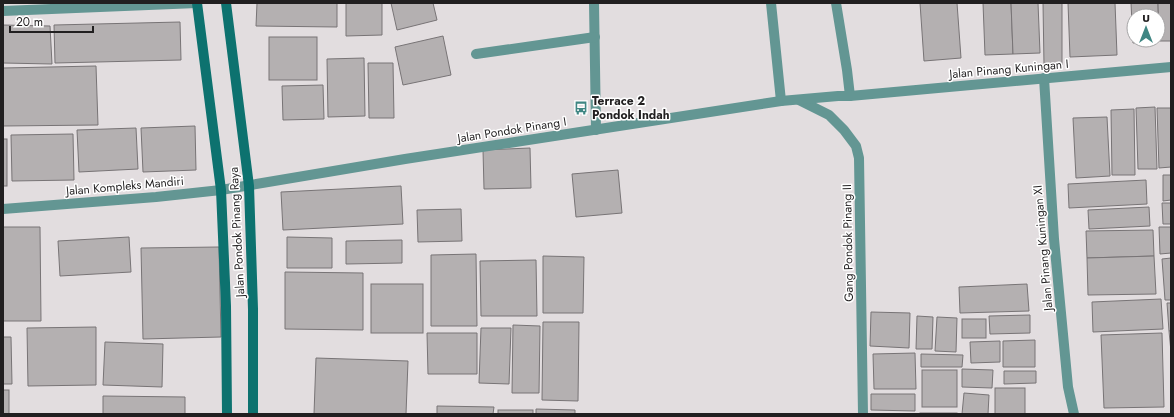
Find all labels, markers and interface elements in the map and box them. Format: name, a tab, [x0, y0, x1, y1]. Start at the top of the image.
scale bar	[10, 8, 93, 34]
north arrow	[1126, 8, 1166, 48]
text: U	[1142, 10, 1150, 26]
text: 20 m	[16, 13, 43, 31]
street label: Jalan Pinang Kuningan I	[947, 55, 1069, 83]
place label: Terrace 2 Pondok Indah	[592, 92, 670, 124]
bus stop icon: Terrace 2 Pondok Indah	[573, 100, 589, 116]
street label: Jalan Pondok Pinang I	[454, 113, 568, 148]
street label: Jalan Pondok Pinang Raya	[225, 166, 250, 300]
street label: Jalan Kompleks Mandiri	[63, 172, 185, 200]
street label: Gang Pondok Pinang II	[838, 184, 858, 302]
street label: Jalan Pinang Kuningan XI	[1029, 184, 1058, 314]

